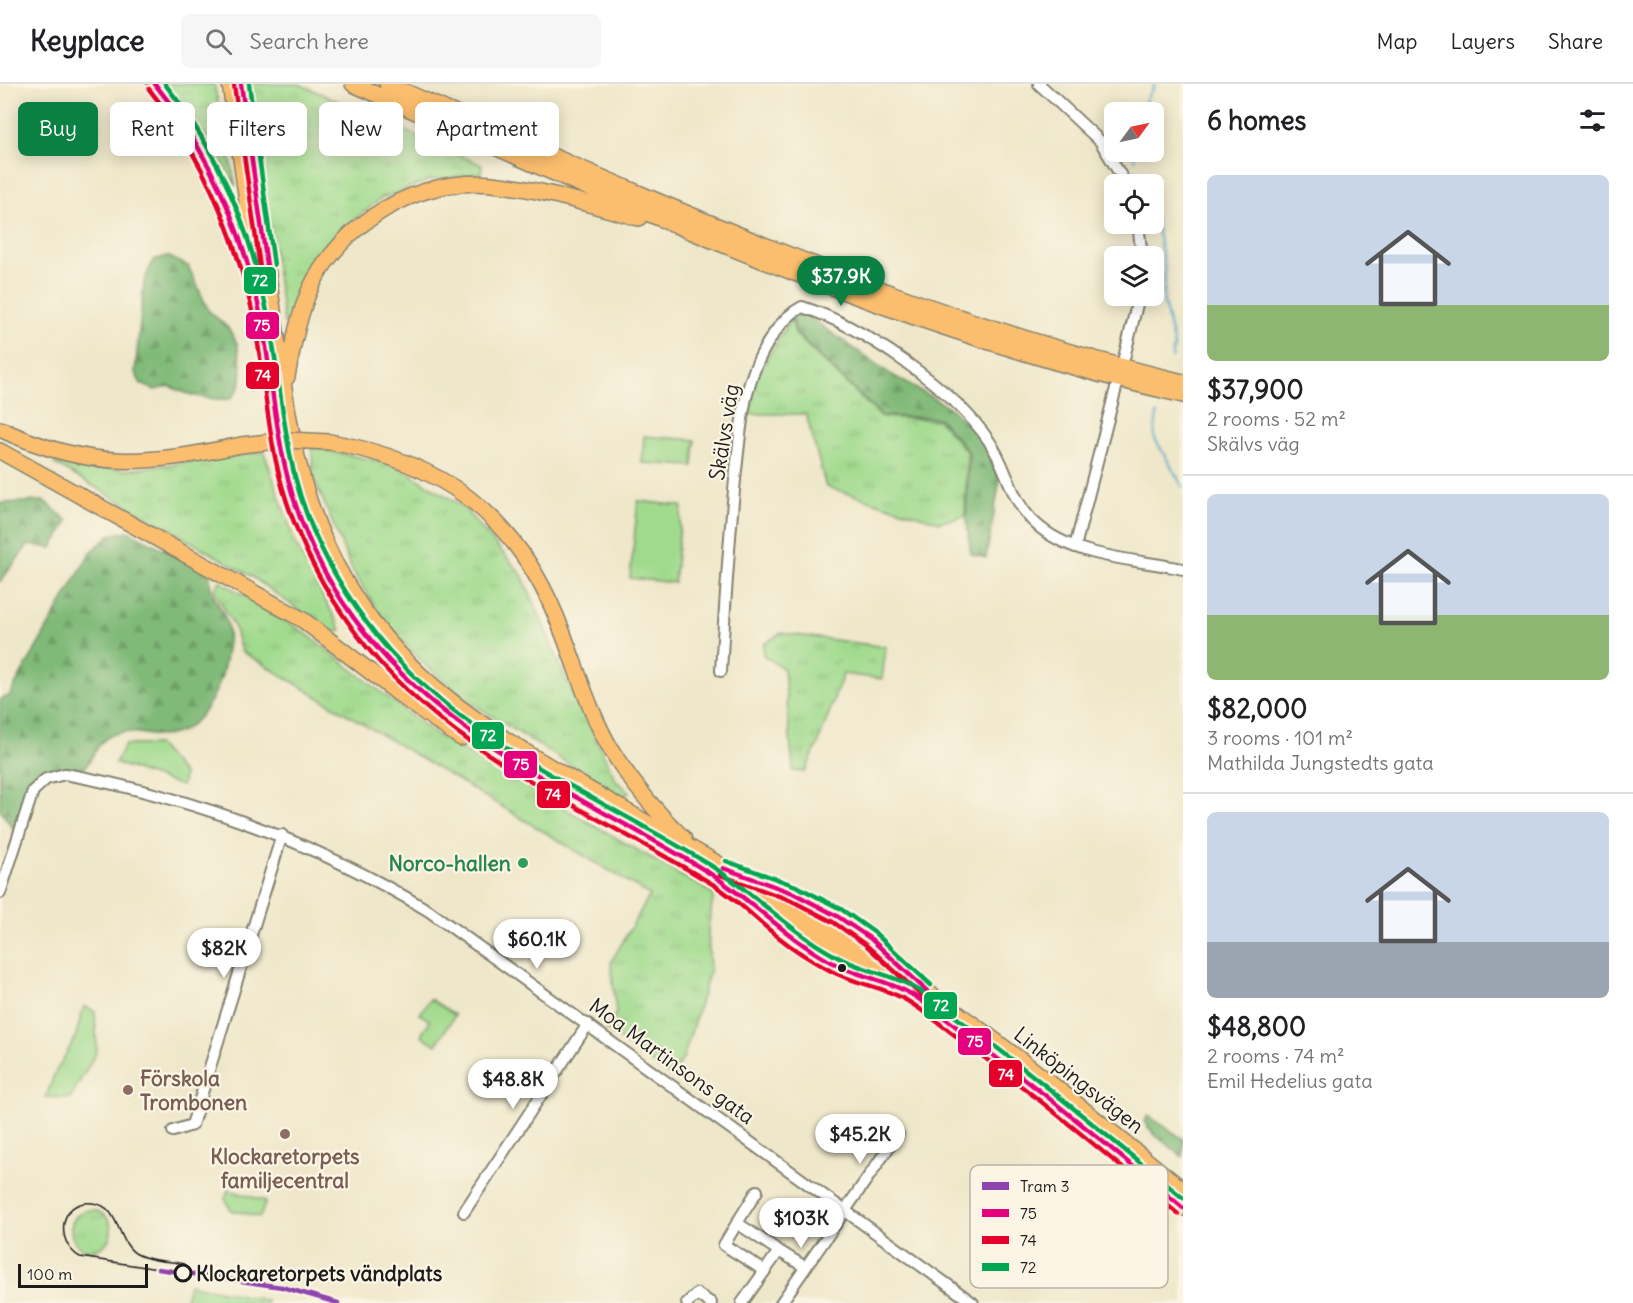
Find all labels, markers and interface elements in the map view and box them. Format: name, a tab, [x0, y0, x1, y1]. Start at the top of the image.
search box	[181, 14, 601, 68]
text: Keyplace	[30, 23, 145, 59]
icon: search	[202, 25, 235, 58]
text: Search here	[250, 27, 369, 55]
text: Map	[1377, 28, 1417, 55]
text: Layers	[1450, 28, 1515, 55]
text: Share	[1548, 28, 1603, 55]
chip: Buy	[18, 102, 98, 156]
chip: Rent	[110, 102, 195, 156]
chip: Filters	[207, 102, 307, 156]
chip: New	[319, 102, 403, 156]
chip: Apartment	[415, 102, 559, 156]
north arrow	[1104, 102, 1164, 162]
map controls	[1104, 102, 1164, 306]
text: 6 homes	[1207, 104, 1306, 137]
icon: filters	[1576, 104, 1609, 137]
button: locate	[1104, 174, 1164, 234]
icon: home	[1354, 214, 1462, 322]
button: layers	[1104, 246, 1164, 306]
pin: $37.9K	[792, 256, 890, 307]
text: $37.9K	[811, 263, 871, 288]
line badge: 72	[243, 266, 277, 295]
text: 72	[252, 270, 269, 290]
line badge: 75	[245, 311, 280, 340]
text: 75	[253, 315, 271, 335]
line badge: 74	[245, 361, 280, 390]
text: 74	[255, 365, 271, 385]
text: $37,900	[1207, 373, 1304, 406]
street label: Skälvs väg	[703, 382, 745, 482]
text: 2 rooms · 52 m²	[1207, 406, 1346, 431]
text: Skälvs väg	[1207, 431, 1300, 456]
icon: home	[1354, 533, 1462, 641]
text: $82,000	[1207, 692, 1307, 725]
line badge: 72	[471, 721, 505, 750]
text: 72	[480, 725, 497, 745]
text: 3 rooms · 101 m²	[1207, 725, 1353, 750]
line badge: 75	[503, 750, 538, 779]
text: Mathilda Jungstedts gata	[1207, 750, 1434, 775]
text: 75	[512, 754, 530, 774]
line badge: 74	[536, 780, 571, 809]
text: 74	[545, 784, 561, 804]
place label: Norco-hallen	[388, 850, 511, 877]
icon: home	[1354, 851, 1462, 959]
marker: Norco-hallen	[516, 856, 530, 870]
pin: $60.1K	[488, 919, 586, 970]
text: $60.1K	[507, 926, 567, 951]
pin: $82K	[188, 928, 260, 979]
text: $82K	[201, 935, 247, 960]
unlabelled marker	[836, 962, 848, 974]
line badge: 72	[923, 991, 958, 1020]
street label: Moa Martinsons gata	[584, 992, 760, 1130]
text: 72	[933, 995, 950, 1015]
text: $48,800	[1207, 1010, 1306, 1043]
street label: Linköpingsvägen	[1008, 1021, 1150, 1139]
line badge: 75	[957, 1027, 992, 1056]
text: 75	[966, 1031, 984, 1051]
text: 2 rooms · 74 m²	[1207, 1043, 1344, 1068]
pin: $48.8K	[464, 1059, 562, 1110]
line badge: 74	[988, 1059, 1023, 1088]
text: 74	[998, 1064, 1014, 1084]
place label: Förskola Trombonen	[140, 1065, 247, 1116]
text: $48.8K	[482, 1066, 544, 1091]
text: Emil Hedelius gata	[1207, 1068, 1373, 1093]
marker: Förskola Trombonen	[121, 1083, 135, 1097]
pin: $45.2K	[811, 1114, 909, 1165]
text: $45.2K	[829, 1121, 891, 1146]
marker: Klockaretorpets familjecentral	[278, 1127, 292, 1141]
place label: Klockaretorpets familjecentral	[210, 1143, 360, 1194]
legend	[970, 1165, 1168, 1288]
text: Tram 3	[1020, 1176, 1070, 1196]
pin: $103K	[759, 1198, 843, 1249]
text: 75	[1020, 1203, 1037, 1223]
text: $103K	[773, 1205, 829, 1230]
text: 74	[1020, 1230, 1037, 1250]
text: 72	[1020, 1257, 1037, 1277]
place label: Klockaretorpets vändplats	[196, 1260, 443, 1287]
scale bar	[18, 1261, 148, 1288]
text: 100 m	[27, 1264, 72, 1284]
marker: Klockaretorpets vändplats	[174, 1264, 192, 1282]

